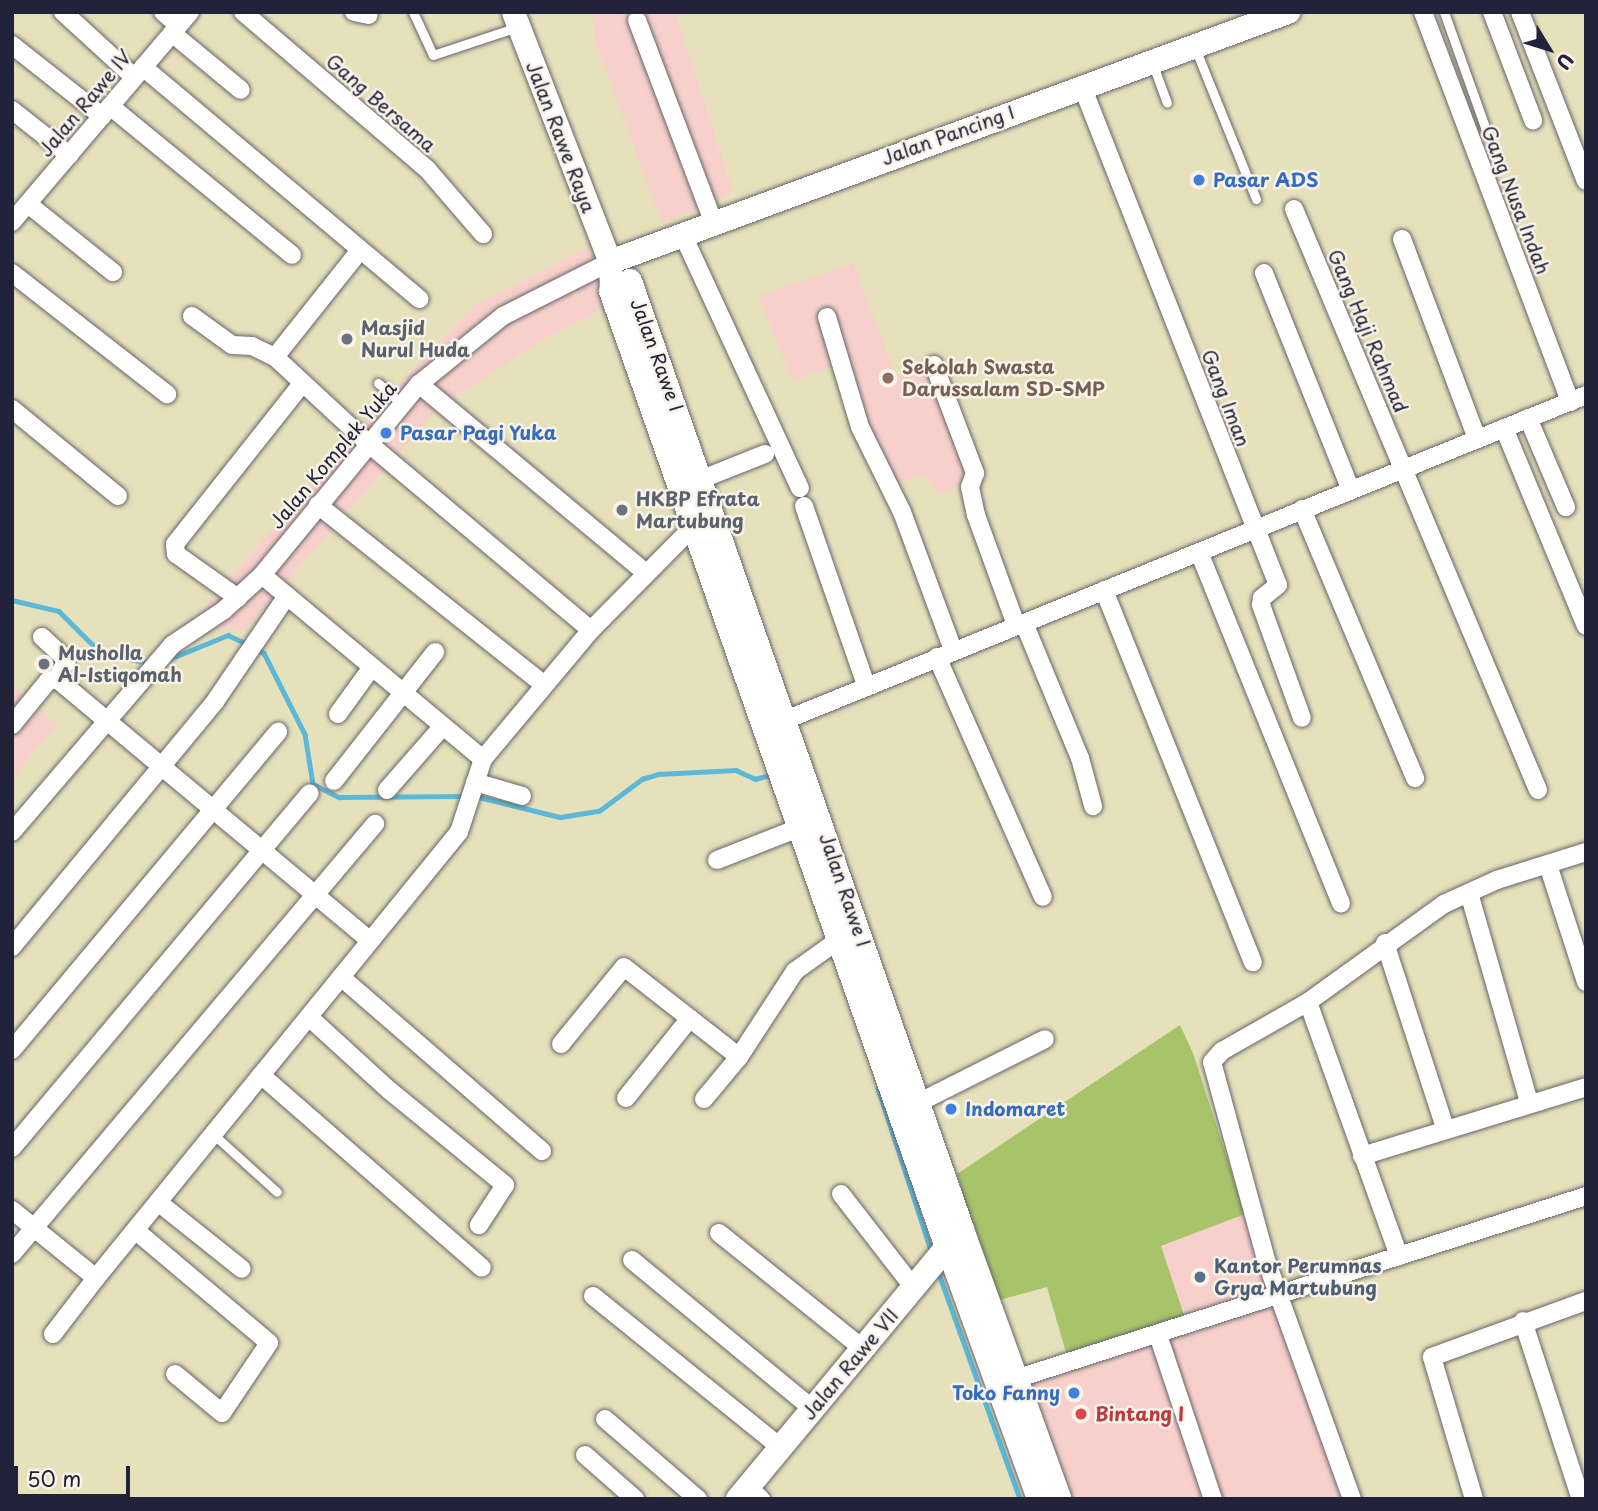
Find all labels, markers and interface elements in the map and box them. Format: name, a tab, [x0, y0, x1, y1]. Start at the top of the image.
north arrow	[1514, 14, 1584, 84]
street label: Jalan Rawe IV	[34, 45, 136, 161]
text: U	[1550, 48, 1581, 76]
street label: Gang Bersama	[322, 49, 440, 157]
street label: Jalan Rawe Raya	[522, 58, 600, 216]
street label: Jalan Pancing I	[878, 100, 1018, 170]
street label: Gang Nusa Indah	[1477, 121, 1555, 279]
place label: Pasar ADS	[1213, 169, 1318, 191]
marker: Pasar ADS	[1191, 172, 1207, 188]
street label: Gang Haji Rahmad	[1323, 246, 1413, 416]
street label: Jalan Rawe I	[626, 295, 688, 415]
place label: Masjid Nurul Huda	[361, 317, 471, 361]
marker: Masjid Nurul Huda	[339, 331, 355, 347]
street label: Gang Iman	[1197, 346, 1255, 450]
place label: Sekolah Swasta Darussalam SD-SMP	[902, 356, 1104, 400]
marker: Sekolah Swasta Darussalam SD-SMP	[880, 370, 896, 386]
street label: Jalan Komplek Yuka	[264, 376, 402, 534]
place label: Pasar Pagi Yuka	[400, 422, 557, 444]
marker: Pasar Pagi Yuka	[378, 425, 394, 441]
place label: HKBP Efrata Martubung	[636, 488, 759, 532]
marker: HKBP Efrata Martubung	[614, 502, 630, 518]
place label: Musholla Al-Istiqomah	[58, 642, 182, 686]
marker: Musholla Al-Istiqomah	[36, 656, 52, 672]
street label: Jalan Rawe I	[815, 830, 875, 950]
place label: Indomaret	[965, 1098, 1065, 1120]
marker: Indomaret	[943, 1101, 959, 1117]
place label: Kantor Perumnas Grya Martubung	[1214, 1255, 1382, 1299]
marker: Kantor Perumnas Grya Martubung	[1192, 1269, 1208, 1285]
street label: Jalan Rawe VII	[797, 1304, 903, 1424]
place label: Toko Fanny	[951, 1382, 1060, 1404]
marker: Toko Fanny	[1066, 1385, 1082, 1401]
place label: Bintang I	[1095, 1403, 1183, 1425]
marker: Bintang I	[1073, 1406, 1089, 1422]
scale bar	[18, 1452, 133, 1496]
text: 50 m	[27, 1462, 81, 1494]

